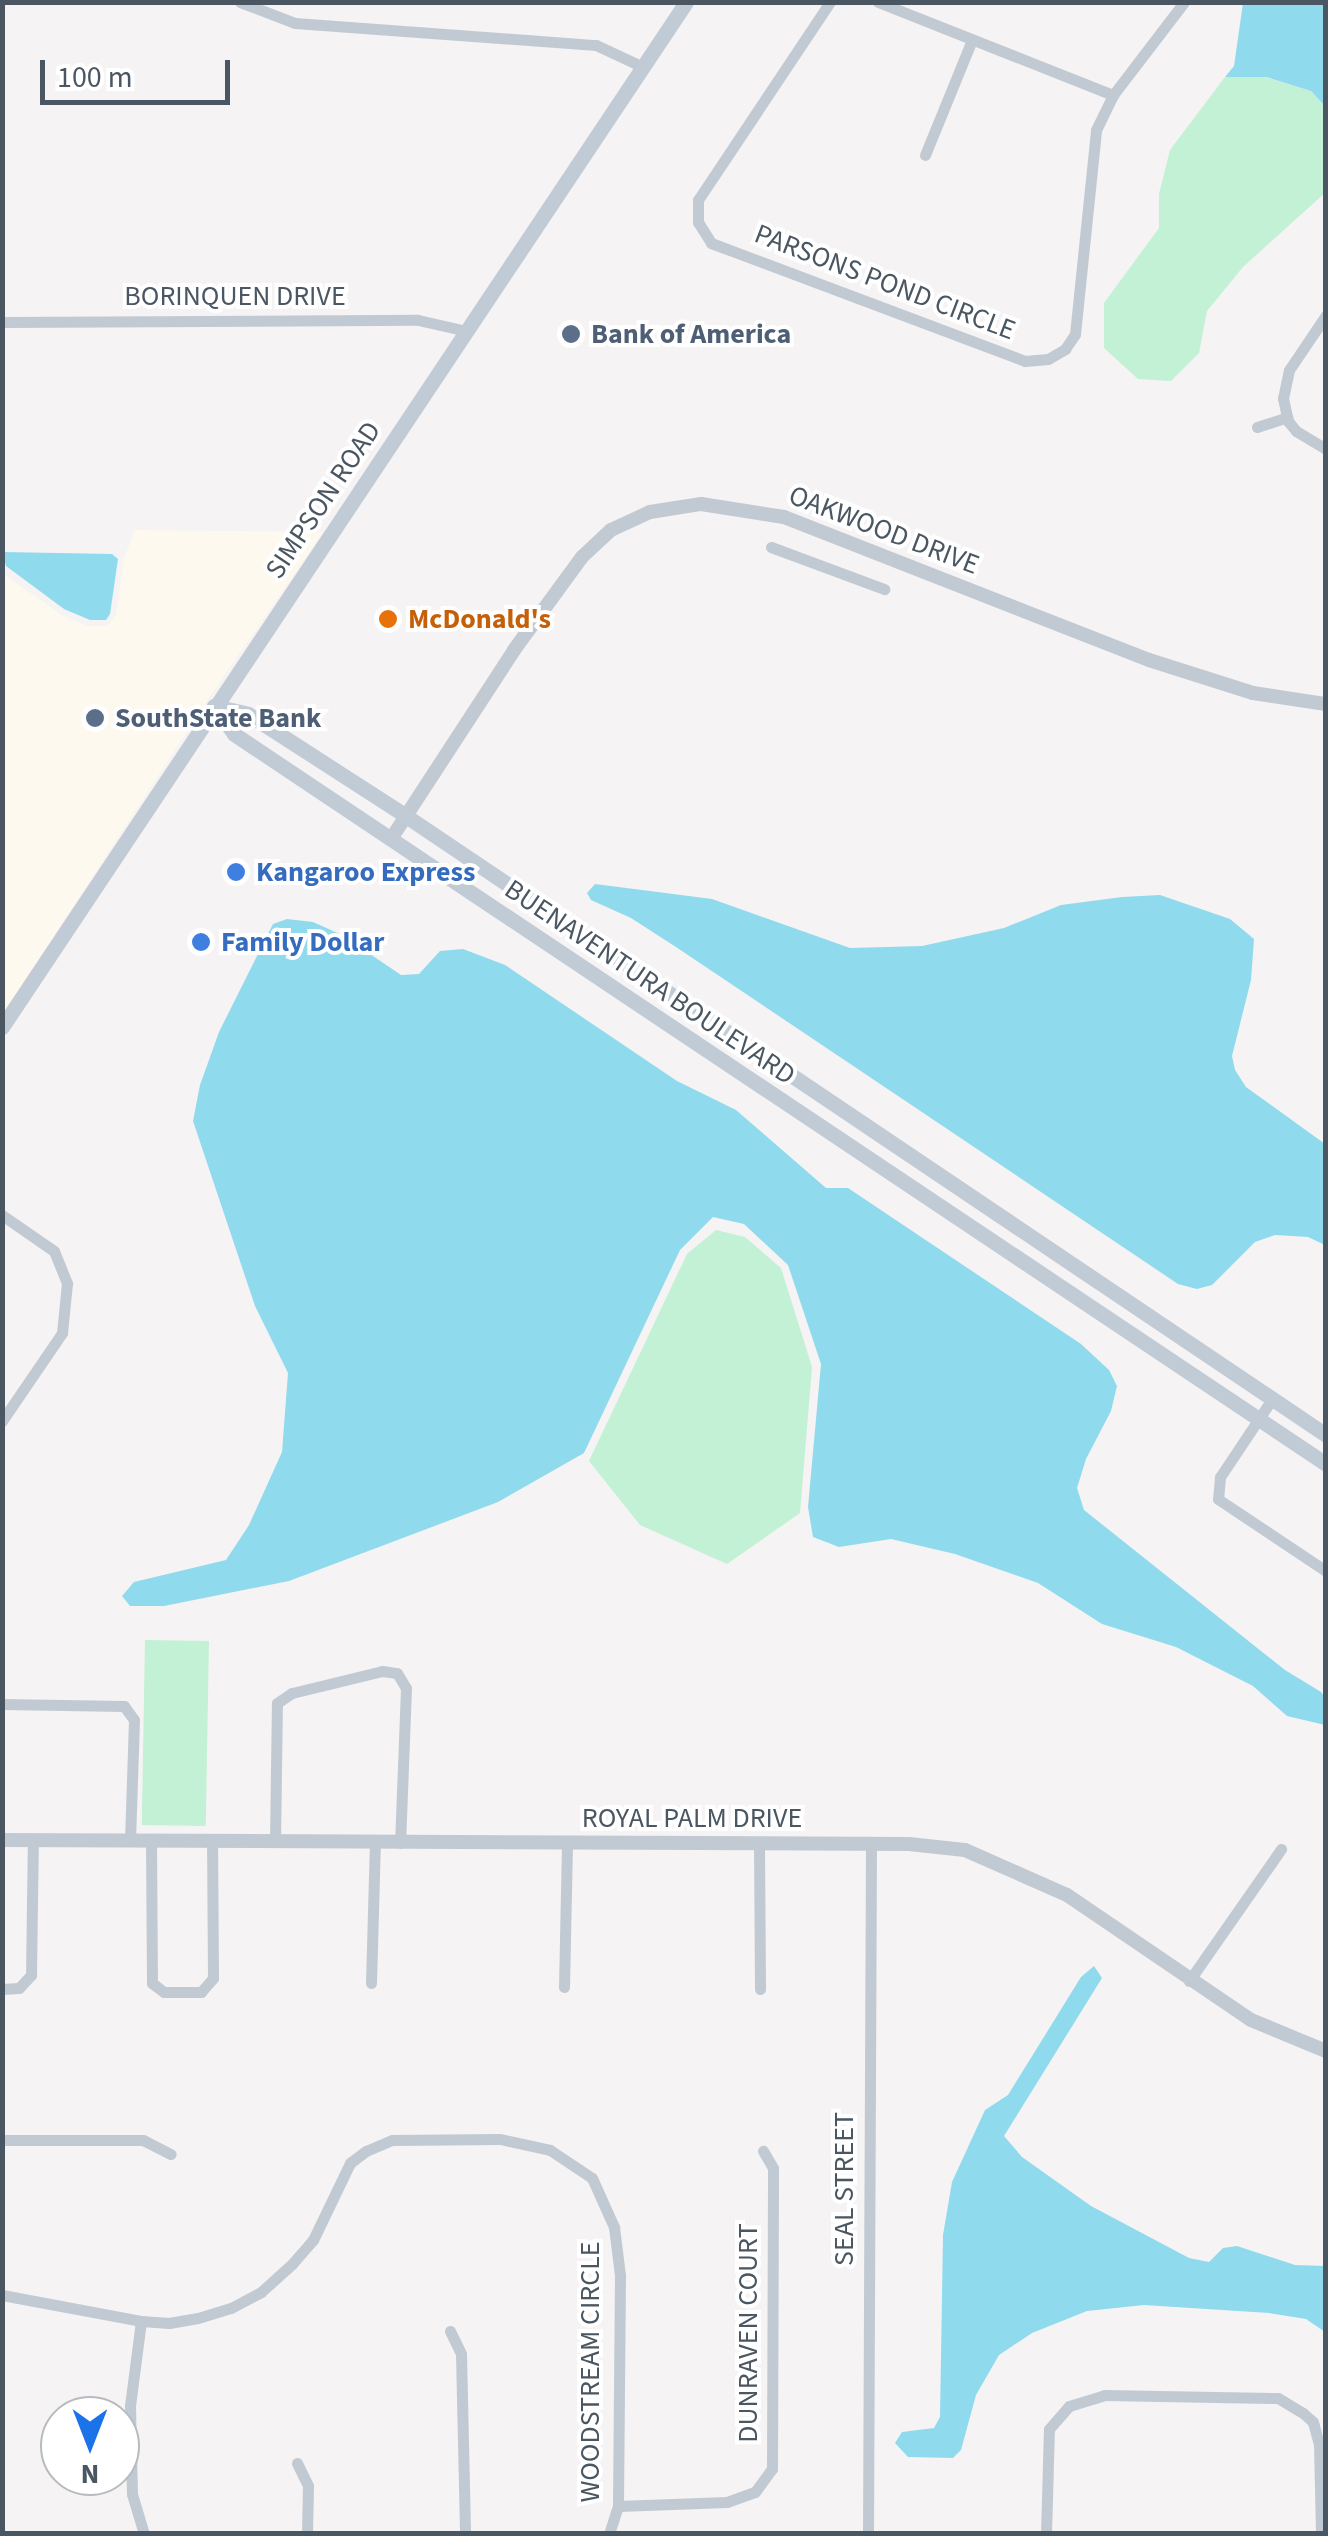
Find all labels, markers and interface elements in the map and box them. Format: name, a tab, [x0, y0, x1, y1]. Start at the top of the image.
scale bar	[45, 40, 235, 102]
text: 100 m	[57, 56, 133, 99]
street label: PARSONS POND CIRCLE	[750, 217, 1020, 347]
street label: BORINQUEN DRIVE	[124, 279, 346, 313]
place label: Bank of America	[591, 317, 791, 351]
marker: Bank of America	[560, 323, 582, 345]
street label: SIMPSON ROAD	[258, 415, 388, 585]
street label: OAKWOOD DRIVE	[784, 478, 984, 582]
place label: McDonald's	[408, 602, 551, 636]
marker: McDonald's	[377, 608, 399, 630]
place label: SouthState Bank	[115, 701, 321, 735]
marker: SouthState Bank	[84, 707, 106, 729]
place label: Kangaroo Express	[256, 855, 475, 889]
marker: Kangaroo Express	[225, 861, 247, 883]
street label: BUENAVENTURA BOULEVARD	[498, 872, 802, 1092]
place label: Family Dollar	[221, 925, 385, 959]
marker: Family Dollar	[190, 931, 212, 953]
street label: ROYAL PALM DRIVE	[582, 1801, 802, 1835]
street label: SEAL STREET	[827, 2112, 861, 2266]
street label: DUNRAVEN COURT	[731, 2223, 765, 2443]
street label: WOODSTREAM CIRCLE	[573, 2241, 607, 2503]
north arrow	[40, 2396, 140, 2496]
text: N	[81, 2454, 99, 2494]

